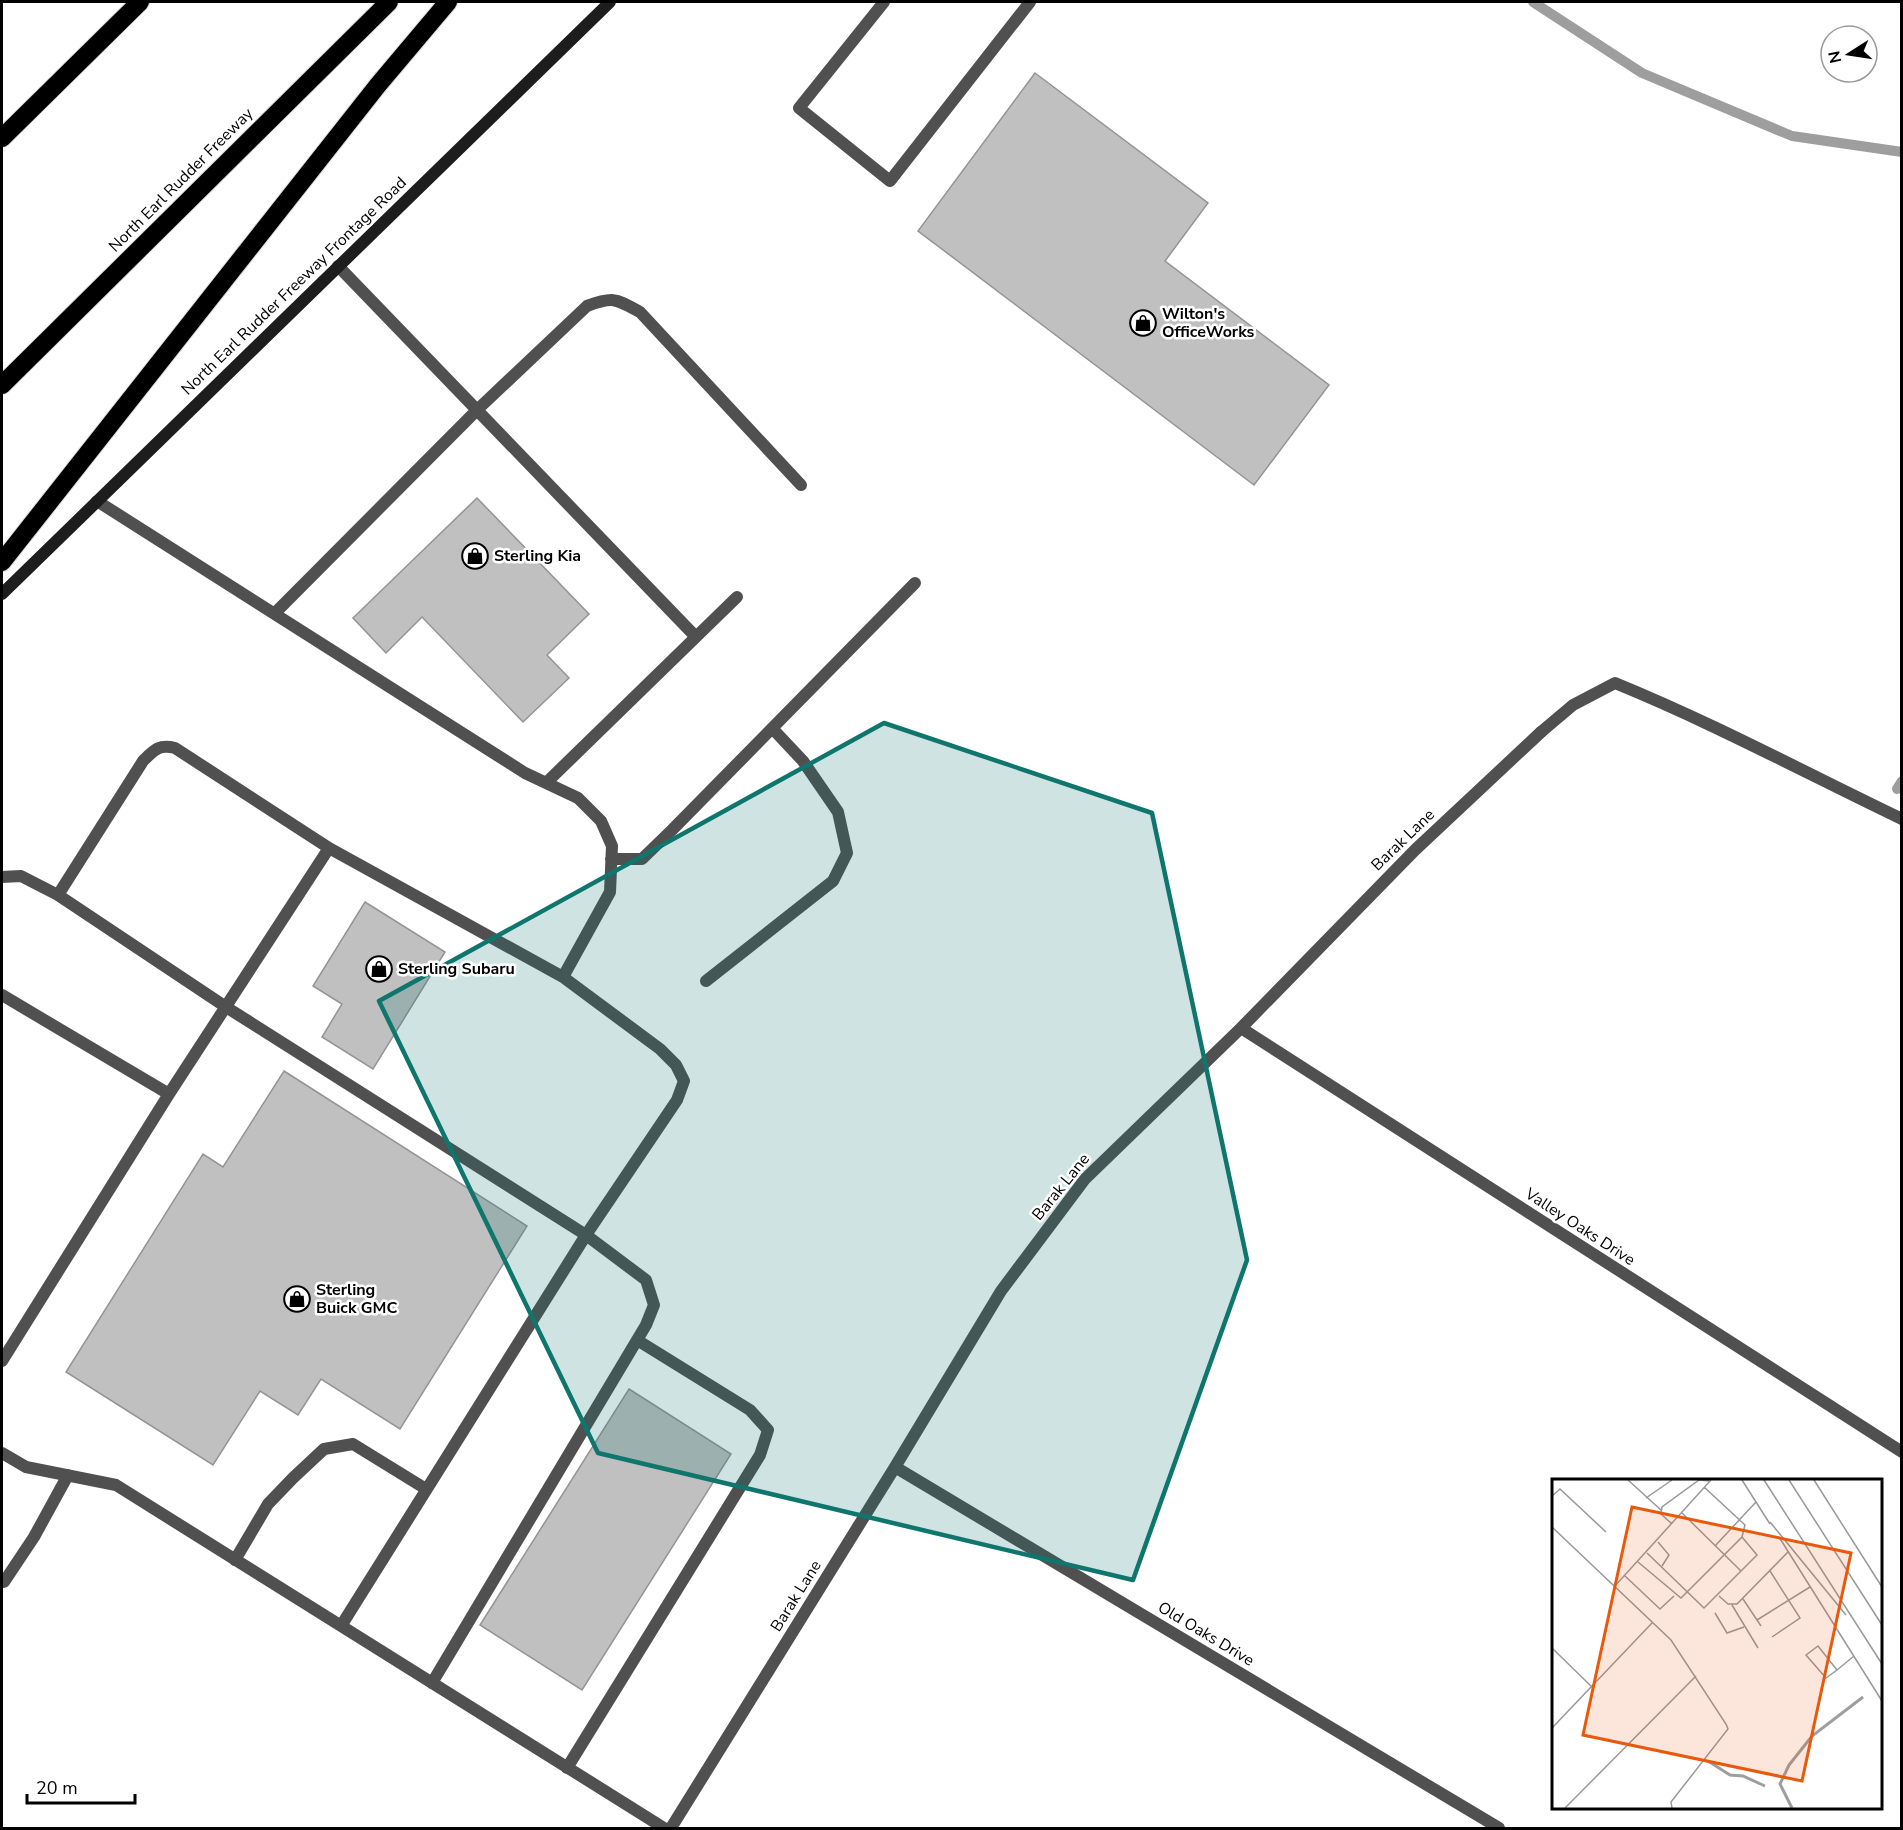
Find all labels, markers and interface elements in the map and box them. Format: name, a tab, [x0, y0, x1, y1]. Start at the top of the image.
north arrow	[1819, 24, 1879, 84]
text: N	[1823, 49, 1847, 65]
street label: North Earl Rudder Freeway	[104, 102, 259, 257]
street label: North Earl Rudder Freeway Frontage Road	[177, 172, 411, 400]
place label: Wilton's OfficeWorks	[1162, 303, 1255, 343]
shop icon: Wilton's OfficeWorks	[1128, 308, 1158, 338]
shop icon: Sterling Kia	[460, 541, 490, 571]
place label: Sterling Kia	[494, 545, 581, 567]
street label: Barak Lane	[1366, 804, 1440, 876]
shop icon: Sterling Subaru	[364, 954, 394, 984]
place label: Sterling Subaru	[398, 958, 515, 980]
street label: Barak Lane	[1027, 1149, 1095, 1225]
street label: Valley Oaks Drive	[1520, 1183, 1639, 1271]
place label: Sterling Buick GMC	[316, 1279, 397, 1319]
shop icon: Sterling Buick GMC	[282, 1284, 312, 1314]
inset map	[1552, 1479, 1882, 1809]
street label: Barak Lane	[765, 1556, 827, 1636]
street label: Old Oaks Drive	[1154, 1597, 1258, 1671]
scale bar	[27, 1767, 135, 1805]
text: 20 m	[36, 1776, 78, 1800]

